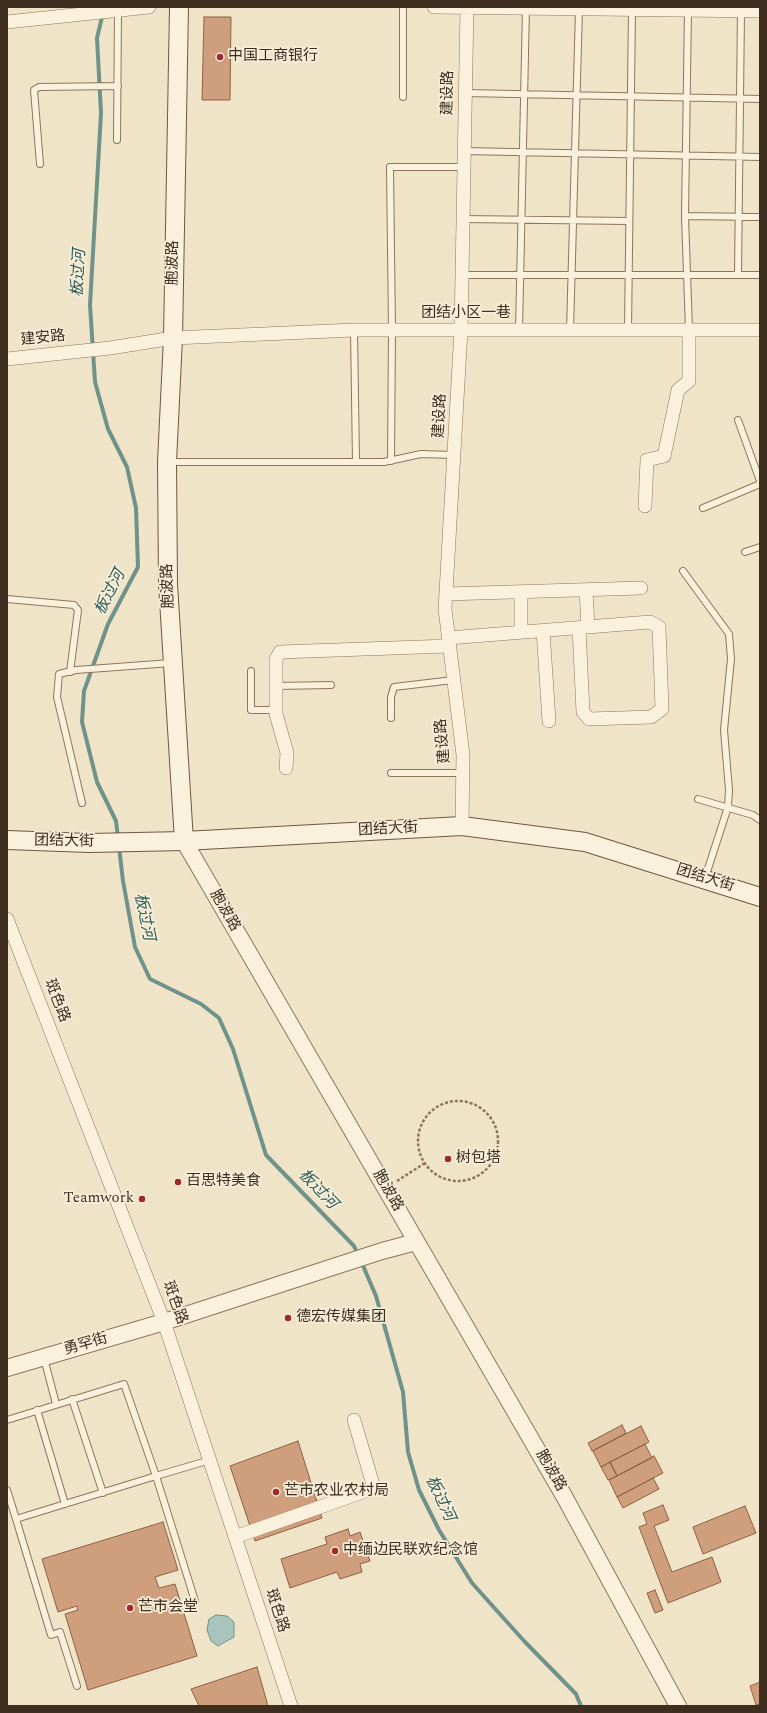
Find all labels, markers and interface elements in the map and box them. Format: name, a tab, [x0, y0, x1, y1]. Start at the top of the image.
place label: 中国工商银行	[228, 48, 318, 66]
marker: 中国工商银行	[215, 52, 225, 62]
street label: 建设路	[440, 70, 458, 116]
street label: 胞波路	[165, 240, 183, 286]
water label: 板过河	[69, 249, 91, 297]
street label: 团结小区一巷	[421, 305, 511, 323]
street label: 建安路	[20, 328, 66, 350]
street label: 建设路	[431, 393, 451, 439]
street label: 胞波路	[159, 563, 179, 609]
water label: 板过河	[92, 567, 130, 619]
street label: 建设路	[433, 718, 455, 764]
street label: 团结大街	[358, 819, 418, 841]
street label: 团结大街	[34, 832, 94, 852]
street label: 团结大街	[674, 862, 736, 896]
street label: 胞波路	[205, 887, 243, 935]
water label: 板过河	[129, 892, 157, 942]
street label: 斑色路	[40, 977, 72, 1025]
place label: 树包塔	[456, 1150, 501, 1168]
marker: 树包塔	[443, 1154, 453, 1164]
water label: 板过河	[293, 1166, 341, 1214]
street label: 胞波路	[368, 1167, 406, 1215]
place label: 百思特美食	[186, 1173, 261, 1191]
marker: 百思特美食	[173, 1177, 183, 1187]
place label: Teamwork	[64, 1190, 134, 1208]
marker: Teamwork	[137, 1194, 147, 1204]
street label: 斑色路	[158, 1279, 190, 1327]
place label: 德宏传媒集团	[296, 1309, 386, 1327]
marker: 德宏传媒集团	[283, 1313, 293, 1323]
street label: 勇罕街	[62, 1330, 110, 1360]
street label: 胞波路	[531, 1447, 569, 1495]
water label: 板过河	[420, 1473, 458, 1525]
place label: 芒市农业农村局	[284, 1483, 389, 1501]
marker: 芒市农业农村局	[271, 1487, 281, 1497]
place label: 中缅边民联欢纪念馆	[343, 1542, 478, 1560]
marker: 中缅边民联欢纪念馆	[330, 1546, 340, 1556]
street label: 斑色路	[260, 1587, 292, 1635]
place label: 芒市会堂	[138, 1599, 198, 1617]
marker: 芒市会堂	[125, 1603, 135, 1613]

